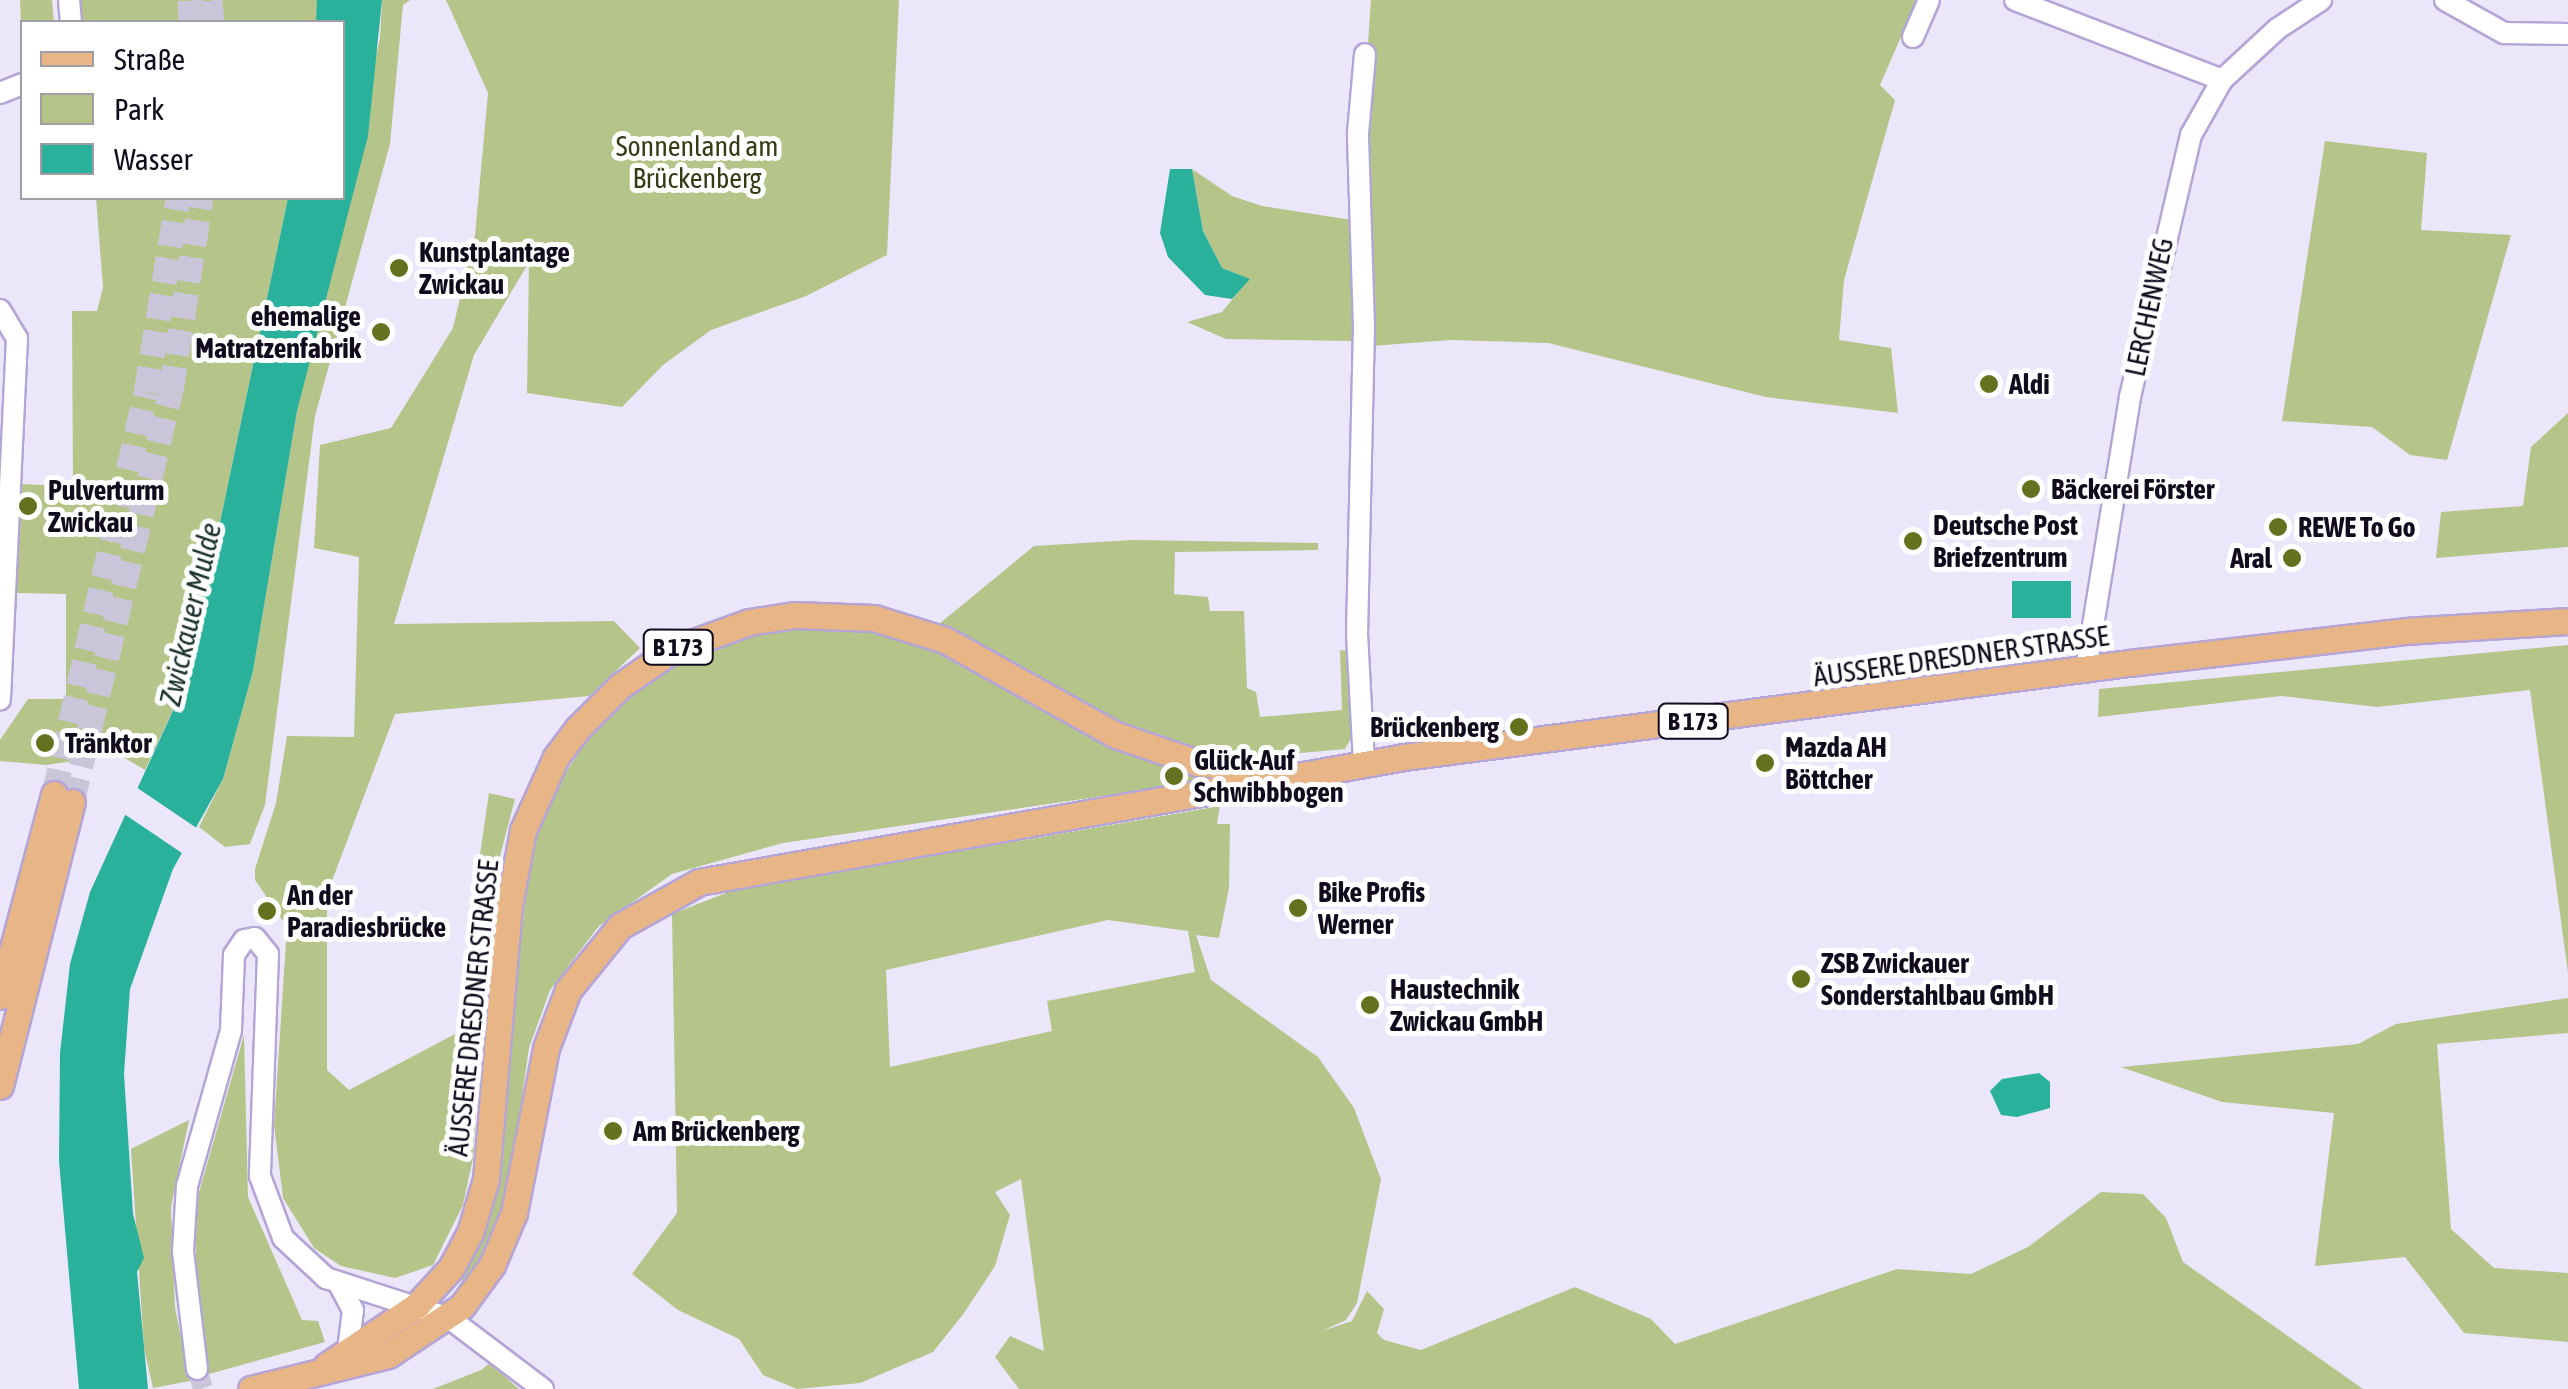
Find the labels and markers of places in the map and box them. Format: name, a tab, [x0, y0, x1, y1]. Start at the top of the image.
place label: Kunstplantage Zwickau	[419, 235, 570, 301]
marker: Kunstplantage Zwickau	[388, 257, 410, 279]
place label: ehemalige Matratzenfabrik	[195, 299, 361, 365]
marker: ehemalige Matratzenfabrik	[370, 321, 392, 343]
place label: Aldi	[2009, 367, 2050, 401]
marker: Aldi	[1978, 373, 2000, 395]
place label: Bäckerei Förster	[2051, 472, 2214, 506]
place label: Pulverturm Zwickau	[48, 473, 164, 539]
marker: Bäckerei Förster	[2020, 478, 2042, 500]
marker: Pulverturm Zwickau	[17, 495, 39, 517]
place label: Deutsche Post Briefzentrum	[1933, 508, 2078, 574]
place label: REWE To Go	[2298, 510, 2416, 544]
marker: REWE To Go	[2267, 516, 2289, 538]
marker: Deutsche Post Briefzentrum	[1902, 530, 1924, 552]
place label: Aral	[2230, 541, 2272, 575]
marker: Aral	[2281, 547, 2303, 569]
place label: Brückenberg	[1370, 710, 1499, 744]
marker: Brückenberg	[1508, 716, 1530, 738]
place label: Tränktor	[65, 726, 151, 760]
place label: Mazda AH Böttcher	[1785, 730, 1887, 796]
marker: Tränktor	[34, 732, 56, 754]
place label: Glück-Auf Schwibbbogen	[1194, 743, 1344, 809]
marker: Mazda AH Böttcher	[1754, 752, 1776, 774]
marker: Glück-Auf Schwibbbogen	[1163, 765, 1185, 787]
place label: Bike Profis Werner	[1318, 875, 1425, 941]
place label: An der Paradiesbrücke	[287, 878, 446, 944]
marker: Bike Profis Werner	[1287, 897, 1309, 919]
marker: An der Paradiesbrücke	[256, 900, 278, 922]
place label: ZSB Zwickauer Sonderstahlbau GmbH	[1821, 946, 2054, 1012]
marker: ZSB Zwickauer Sonderstahlbau GmbH	[1790, 968, 1812, 990]
place label: Haustechnik Zwickau GmbH	[1390, 972, 1543, 1038]
marker: Haustechnik Zwickau GmbH	[1359, 994, 1381, 1016]
place label: Am Brückenberg	[633, 1114, 800, 1148]
marker: Am Brückenberg	[602, 1120, 624, 1142]

